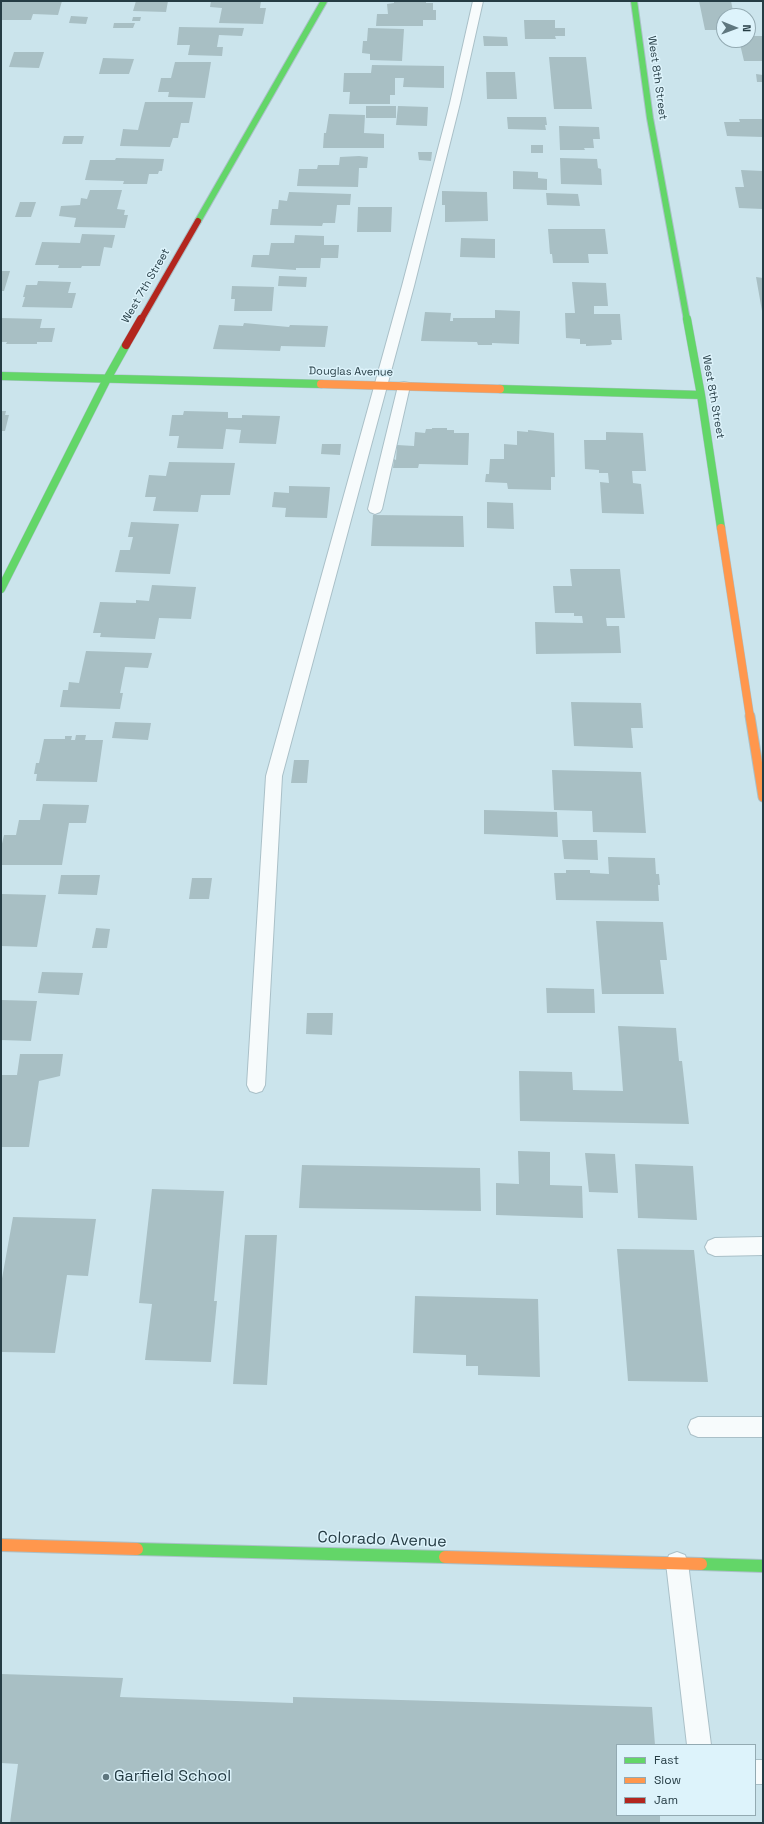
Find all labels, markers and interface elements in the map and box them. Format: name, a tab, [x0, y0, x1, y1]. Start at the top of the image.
north arrow	[716, 8, 756, 48]
text: N	[740, 24, 754, 32]
street label: West 8th Street	[645, 35, 669, 121]
street label: West 7th Street	[119, 246, 173, 326]
street label: West 8th Street	[699, 354, 727, 440]
street label: Douglas Avenue	[309, 365, 393, 379]
street label: Colorado Avenue	[317, 1528, 447, 1552]
legend	[616, 1744, 756, 1816]
text: Fast	[654, 1752, 679, 1768]
place label: Garfield School	[114, 1767, 231, 1787]
marker: Garfield School	[101, 1772, 111, 1782]
text: Slow	[654, 1772, 681, 1788]
text: Jam	[654, 1792, 678, 1808]

